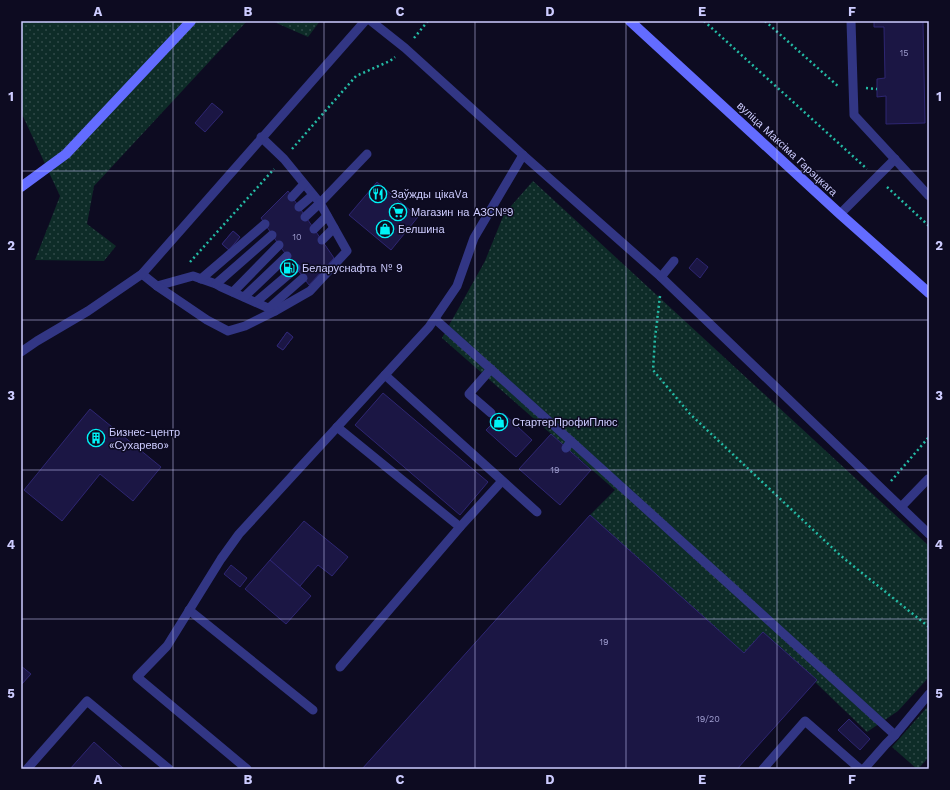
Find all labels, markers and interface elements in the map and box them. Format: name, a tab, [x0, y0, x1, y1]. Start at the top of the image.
text: A	[94, 4, 103, 19]
text: B	[244, 4, 253, 19]
text: C	[396, 4, 405, 19]
text: D	[545, 4, 555, 19]
text: E	[698, 4, 706, 19]
text: F	[848, 4, 856, 19]
house number: 15	[900, 48, 908, 58]
text: 1	[8, 89, 14, 104]
text: 1	[936, 89, 942, 104]
street label: вуліца Максіма Гарэцкага	[734, 99, 840, 199]
restaurant icon: Заўжды цікаVа	[368, 184, 388, 204]
place label: Заўжды цікаVа	[391, 188, 469, 201]
supermarket icon: Магазин на АЗС№9	[388, 202, 408, 222]
place label: Магазин на АЗС№9	[411, 206, 514, 219]
shop icon: Белшина	[375, 219, 395, 239]
place label: Белшина	[398, 223, 445, 236]
house number: 10	[292, 232, 302, 242]
text: 2	[7, 238, 15, 253]
text: 2	[935, 238, 943, 253]
fuel station icon: Беларуснафта № 9	[279, 258, 299, 278]
place label: Беларуснафта № 9	[302, 262, 403, 275]
text: 3	[7, 388, 15, 403]
text: 3	[935, 388, 943, 403]
shop icon: СтартерПрофиПлюс	[489, 412, 509, 432]
place label: СтартерПрофиПлюс	[512, 416, 618, 429]
place label: Бизнес-центр «Сухарево»	[109, 426, 180, 452]
building icon: Бизнес-центр «Сухарево»	[86, 428, 106, 448]
house number: 19	[550, 465, 560, 475]
text: 4	[7, 537, 16, 552]
text: 4	[935, 537, 944, 552]
house number: 19	[599, 637, 609, 647]
text: 5	[7, 686, 15, 701]
text: 5	[935, 686, 943, 701]
house number: 19/20	[696, 714, 720, 724]
text: A	[94, 772, 103, 787]
text: B	[244, 772, 253, 787]
text: C	[396, 772, 405, 787]
text: D	[545, 772, 555, 787]
text: E	[698, 772, 706, 787]
text: F	[848, 772, 856, 787]

